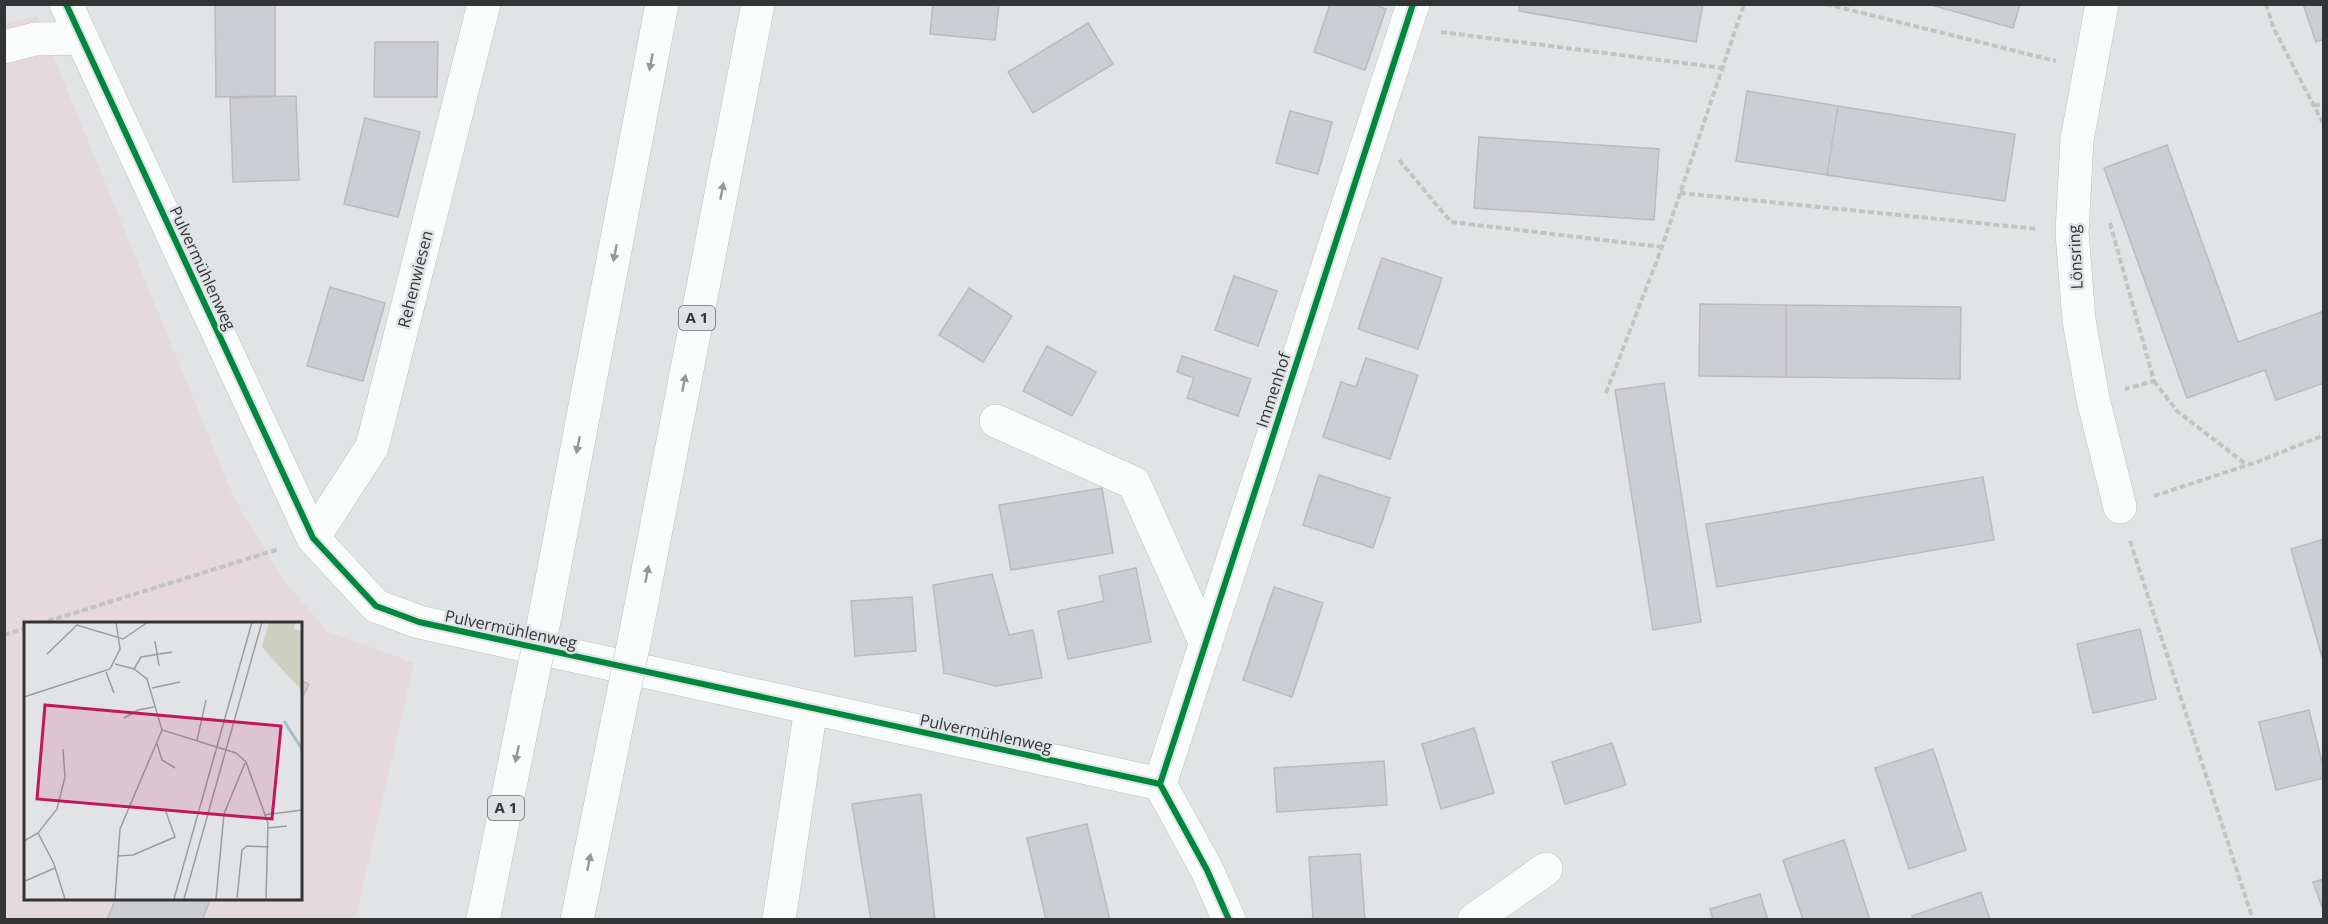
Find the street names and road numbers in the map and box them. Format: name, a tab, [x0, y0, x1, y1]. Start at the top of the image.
street label: Pulvermühlenweg	[165, 202, 241, 334]
street label: Lönsring	[2062, 224, 2088, 290]
street label: Rehenwiesen	[392, 228, 438, 330]
road number: A 1	[679, 306, 715, 330]
street label: Immenhof	[1251, 348, 1296, 430]
street label: Pulvermühlenweg	[443, 604, 579, 654]
street label: Pulvermühlenweg	[918, 708, 1054, 758]
road number: A 1	[488, 796, 524, 820]

